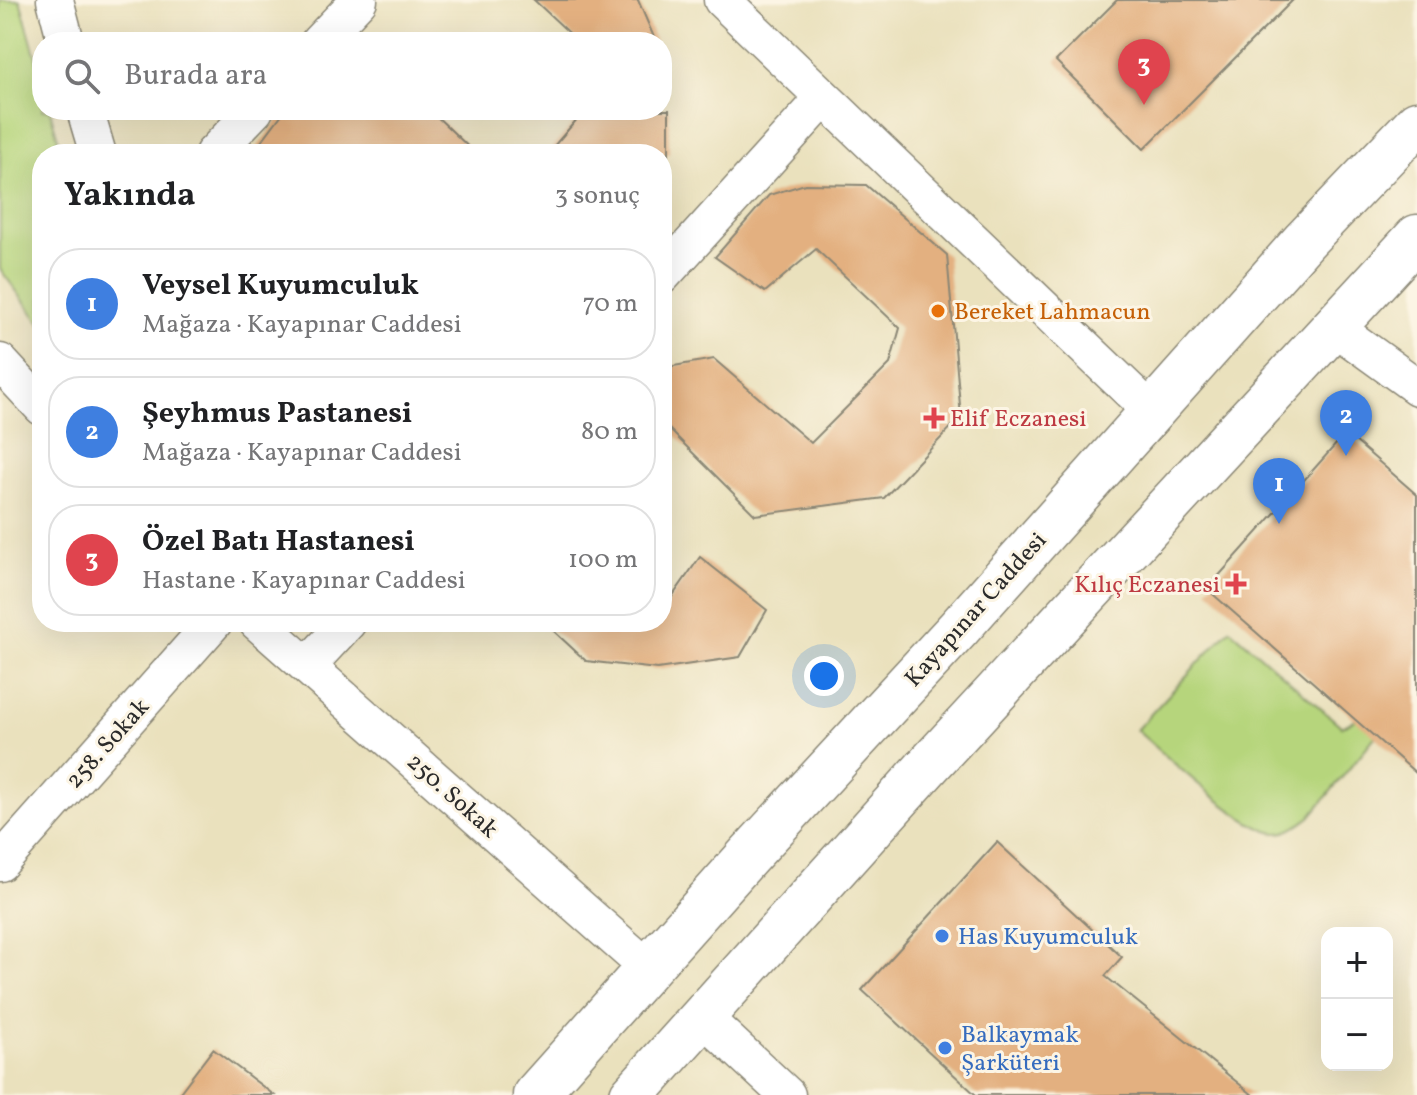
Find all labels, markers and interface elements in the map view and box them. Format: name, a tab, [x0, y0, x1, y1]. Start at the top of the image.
search box	[32, 32, 672, 120]
pin: 3	[1118, 39, 1170, 105]
icon: search	[60, 54, 104, 98]
text: Burada ara	[124, 55, 267, 97]
text: Yakında	[64, 173, 196, 220]
text: 3 sonuç	[555, 178, 640, 214]
text: Veysel Kuyumculuk	[142, 265, 419, 307]
text: 1	[87, 286, 97, 322]
text: 70 m	[583, 286, 638, 322]
place label: Bereket Lahmacun	[954, 296, 1151, 330]
marker: Bereket Lahmacun	[929, 302, 947, 320]
text: Mağaza · Kayapınar Caddesi	[142, 307, 462, 343]
pin: 2	[1320, 390, 1372, 456]
text: Şeyhmus Pastanesi	[142, 393, 412, 435]
place label: Elif Eczanesi	[950, 403, 1087, 437]
marker: Elif Eczanesi	[925, 409, 943, 427]
text: 2	[85, 414, 99, 450]
text: 80 m	[581, 414, 638, 450]
text: Mağaza · Kayapınar Caddesi	[142, 435, 462, 471]
pin: 1	[1253, 458, 1305, 524]
text: Özel Batı Hastanesi	[142, 521, 415, 563]
street label: Kayapınar Caddesi	[898, 525, 1055, 695]
text: 3	[85, 542, 99, 578]
text: 100 m	[568, 542, 638, 578]
text: Hastane · Kayapınar Caddesi	[142, 563, 466, 599]
place label: Kılıç Eczanesi	[1074, 569, 1220, 603]
marker: Kılıç Eczanesi	[1227, 575, 1245, 593]
your location	[804, 656, 844, 696]
street label: 258. Sokak	[59, 692, 158, 797]
street label: 250. Sokak	[398, 746, 505, 847]
place label: Has Kuyumculuk	[958, 921, 1138, 955]
marker: Has Kuyumculuk	[933, 927, 951, 945]
map controls	[1321, 927, 1393, 1071]
button: +	[1321, 927, 1393, 999]
button: −	[1321, 999, 1393, 1071]
place label: Balkaymak Şarküteri	[961, 1019, 1079, 1081]
marker: Balkaymak Şarküteri	[936, 1039, 954, 1057]

